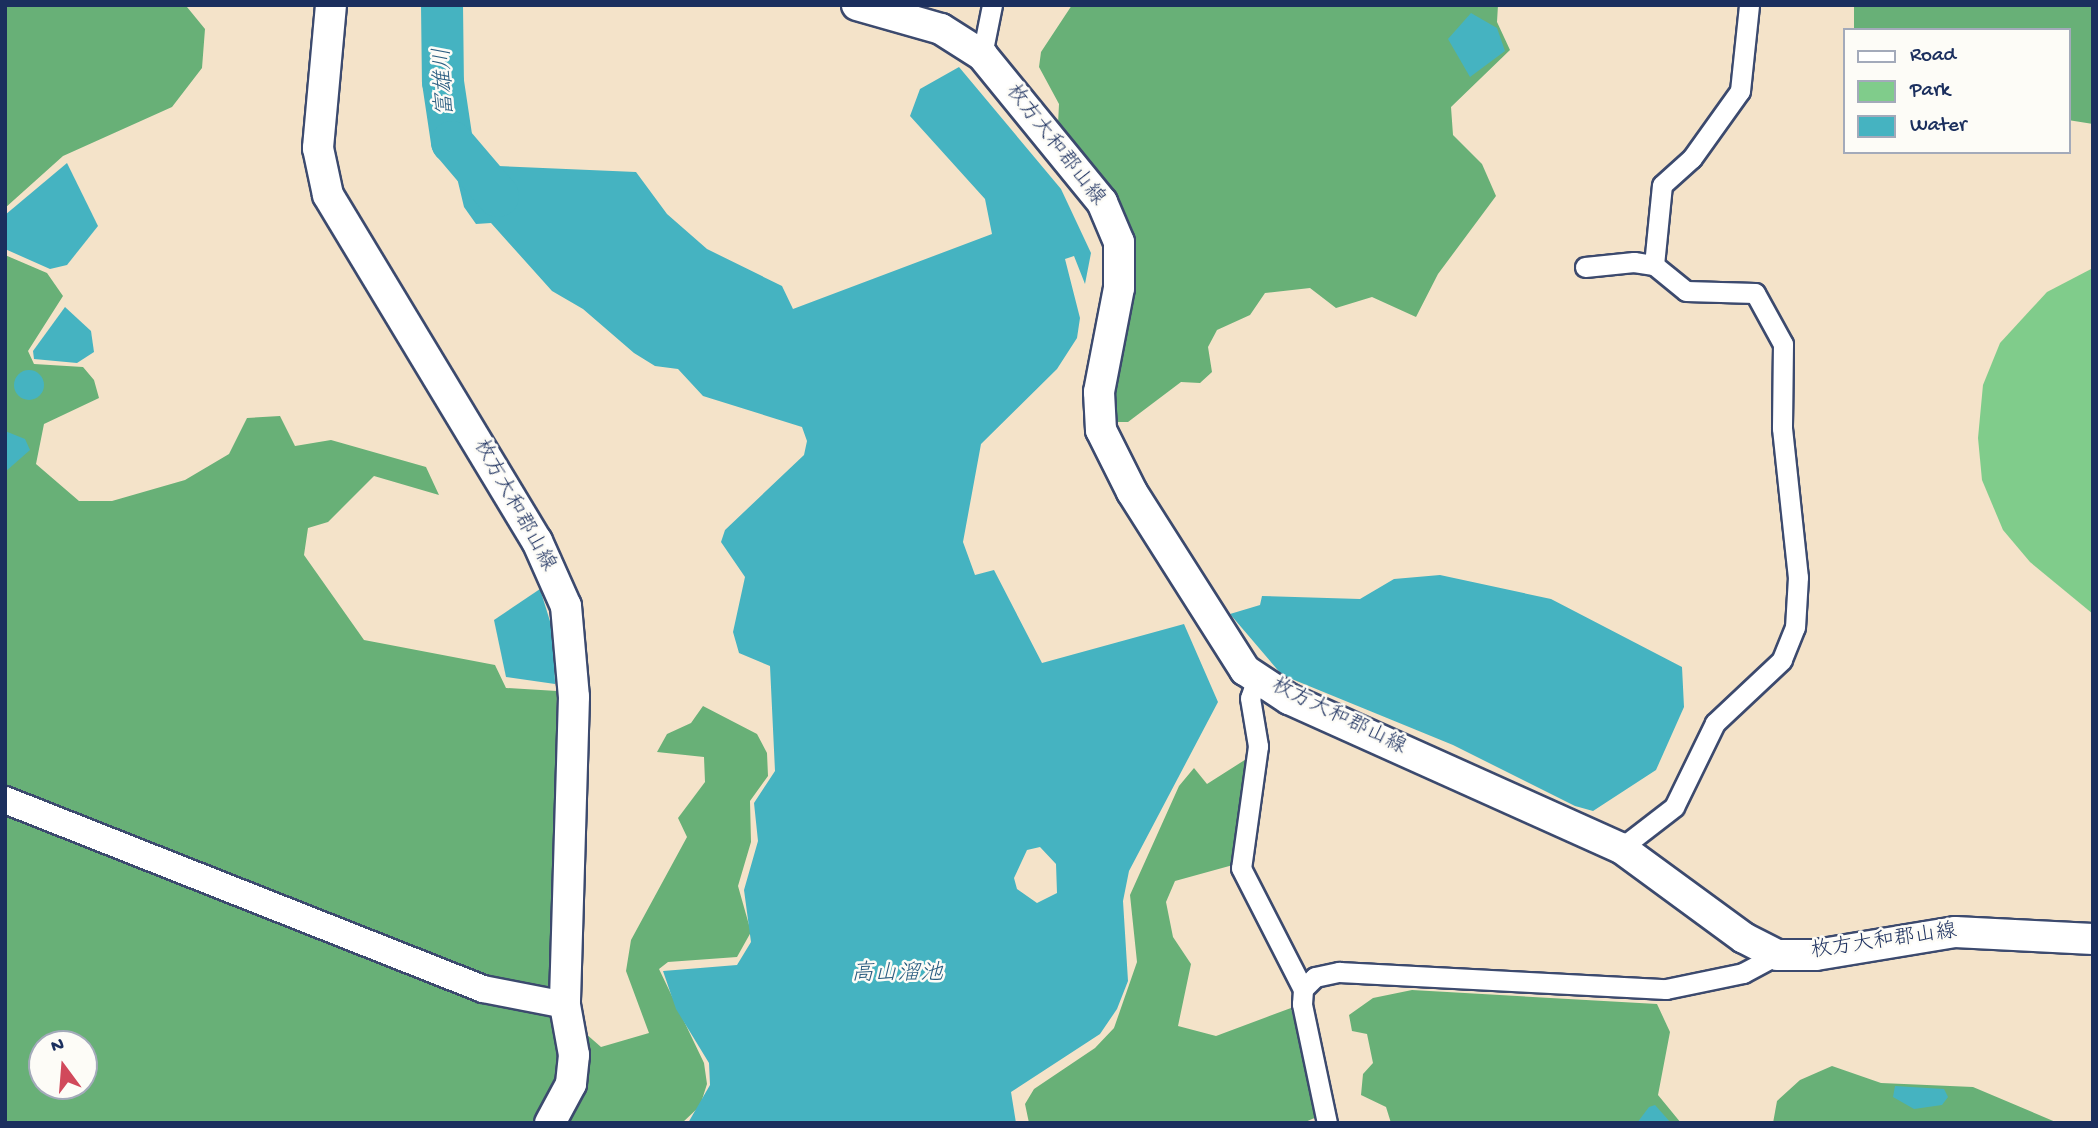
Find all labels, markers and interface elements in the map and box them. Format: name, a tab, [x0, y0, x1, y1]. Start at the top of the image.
legend	[1842, 28, 2070, 154]
text: Road	[1910, 44, 1956, 69]
water label: 富雄川	[430, 47, 462, 117]
text: Park	[1910, 79, 1950, 104]
street label: 枚方大和郡山線	[999, 80, 1109, 212]
text: Water	[1910, 114, 1966, 139]
street label: 枚方大和郡山線	[466, 436, 560, 576]
street label: 枚方大和郡山線	[1266, 674, 1410, 762]
street label: 枚方大和郡山線	[1809, 920, 1959, 966]
water label: 高山溜池	[851, 961, 943, 989]
north arrow	[28, 1030, 98, 1100]
text: N	[48, 1033, 67, 1059]

